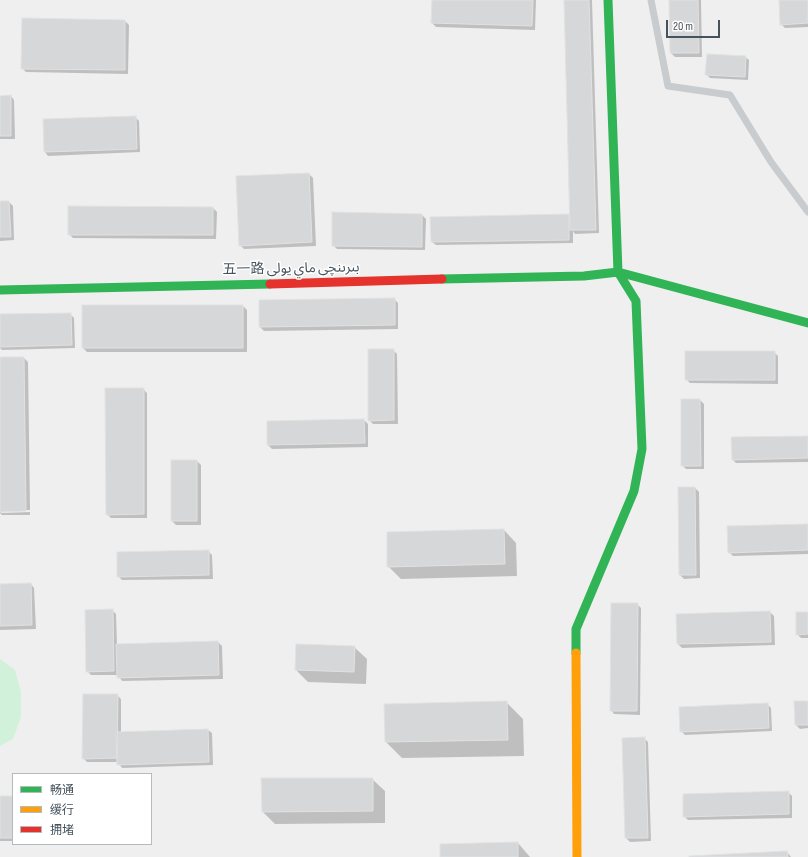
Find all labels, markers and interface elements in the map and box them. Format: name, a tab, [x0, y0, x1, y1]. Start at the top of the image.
scale bar	[668, 12, 722, 38]
text: 20 m	[673, 19, 693, 34]
street label: 五一路 بىرىنچى ماي يولى	[222, 259, 360, 279]
legend	[12, 773, 152, 845]
text: 畅通	[50, 783, 74, 798]
text: 缓行	[50, 803, 74, 818]
text: 拥堵	[50, 823, 74, 838]

